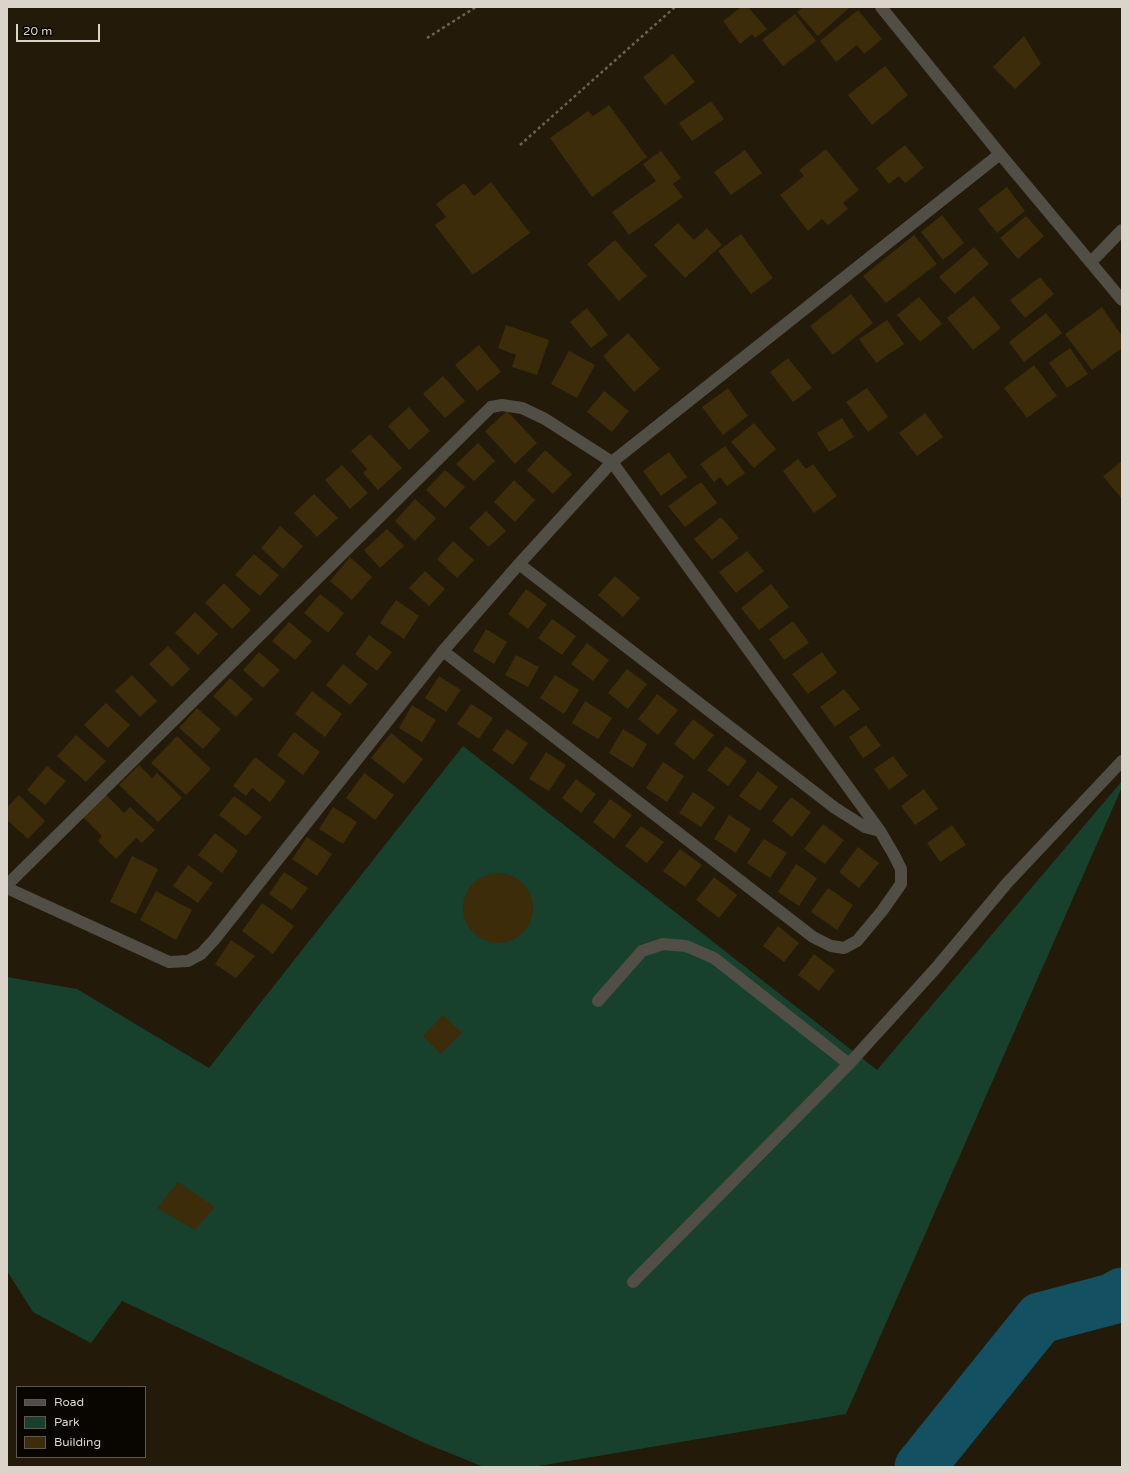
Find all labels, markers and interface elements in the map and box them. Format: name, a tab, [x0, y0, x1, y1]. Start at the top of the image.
scale bar	[18, 16, 102, 42]
text: 20 m	[23, 24, 52, 38]
legend	[16, 1386, 146, 1458]
text: Road	[54, 1395, 84, 1409]
text: Park	[54, 1415, 80, 1429]
text: Building	[54, 1435, 101, 1449]

